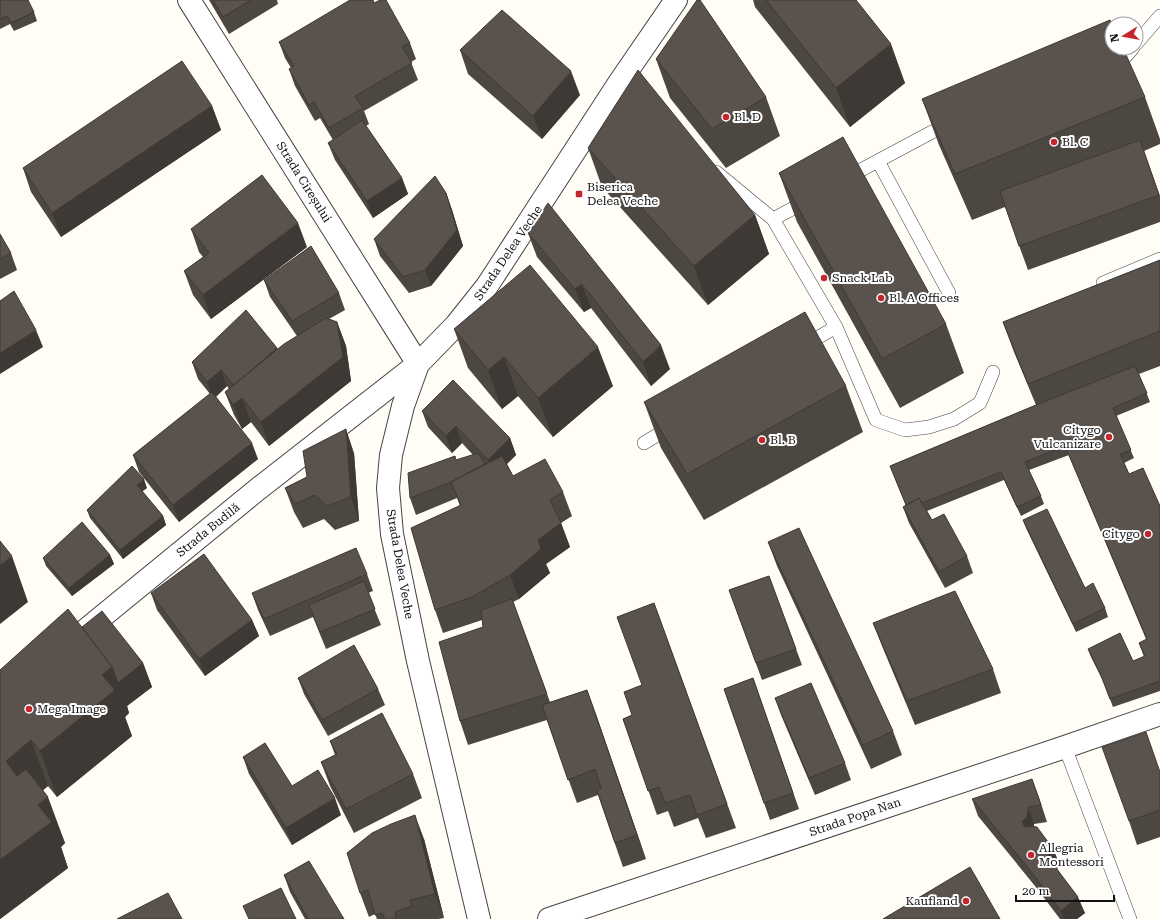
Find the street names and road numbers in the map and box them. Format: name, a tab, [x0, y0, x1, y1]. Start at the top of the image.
street label: Strada Cireșului	[273, 139, 335, 226]
street label: Strada Delea Veche	[471, 203, 545, 303]
street label: Strada Budilă	[173, 500, 243, 560]
street label: Strada Delea Veche	[383, 508, 417, 620]
street label: Strada Popa Nan	[807, 795, 903, 839]

